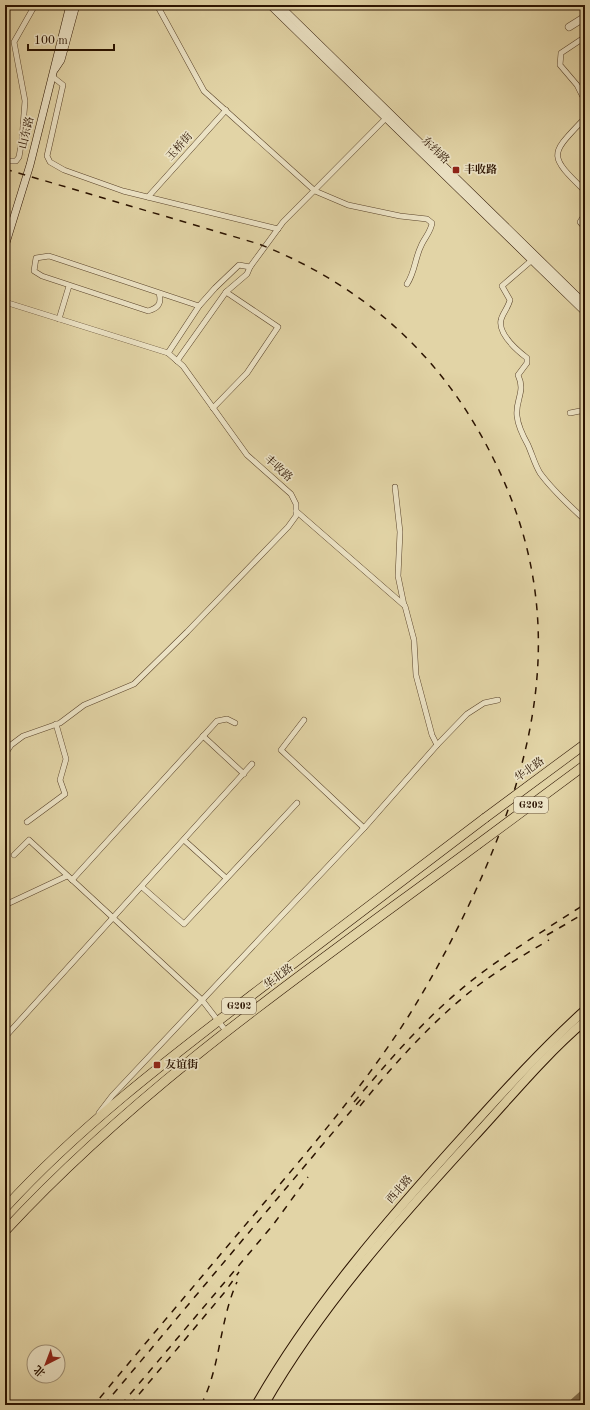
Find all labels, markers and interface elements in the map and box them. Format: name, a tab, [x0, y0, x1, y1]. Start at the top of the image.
scale bar	[28, 26, 114, 52]
text: 100 m	[34, 35, 68, 47]
street label: 山东路	[16, 115, 36, 150]
street label: 玉桥街	[163, 130, 195, 163]
street label: 东纬路	[419, 134, 452, 166]
place label: 丰收路	[464, 163, 497, 176]
marker: 丰收路	[451, 165, 461, 175]
street label: 丰收路	[262, 452, 295, 484]
street label: 华北路	[512, 754, 547, 784]
road number: G202	[514, 797, 548, 813]
street label: 华北路	[261, 961, 295, 991]
road number: G202	[222, 998, 256, 1014]
place label: 友谊街	[165, 1058, 199, 1071]
marker: 友谊街	[152, 1060, 162, 1070]
street label: 西北路	[384, 1173, 415, 1206]
north arrow	[26, 1344, 66, 1384]
text: 北	[32, 1363, 48, 1379]

